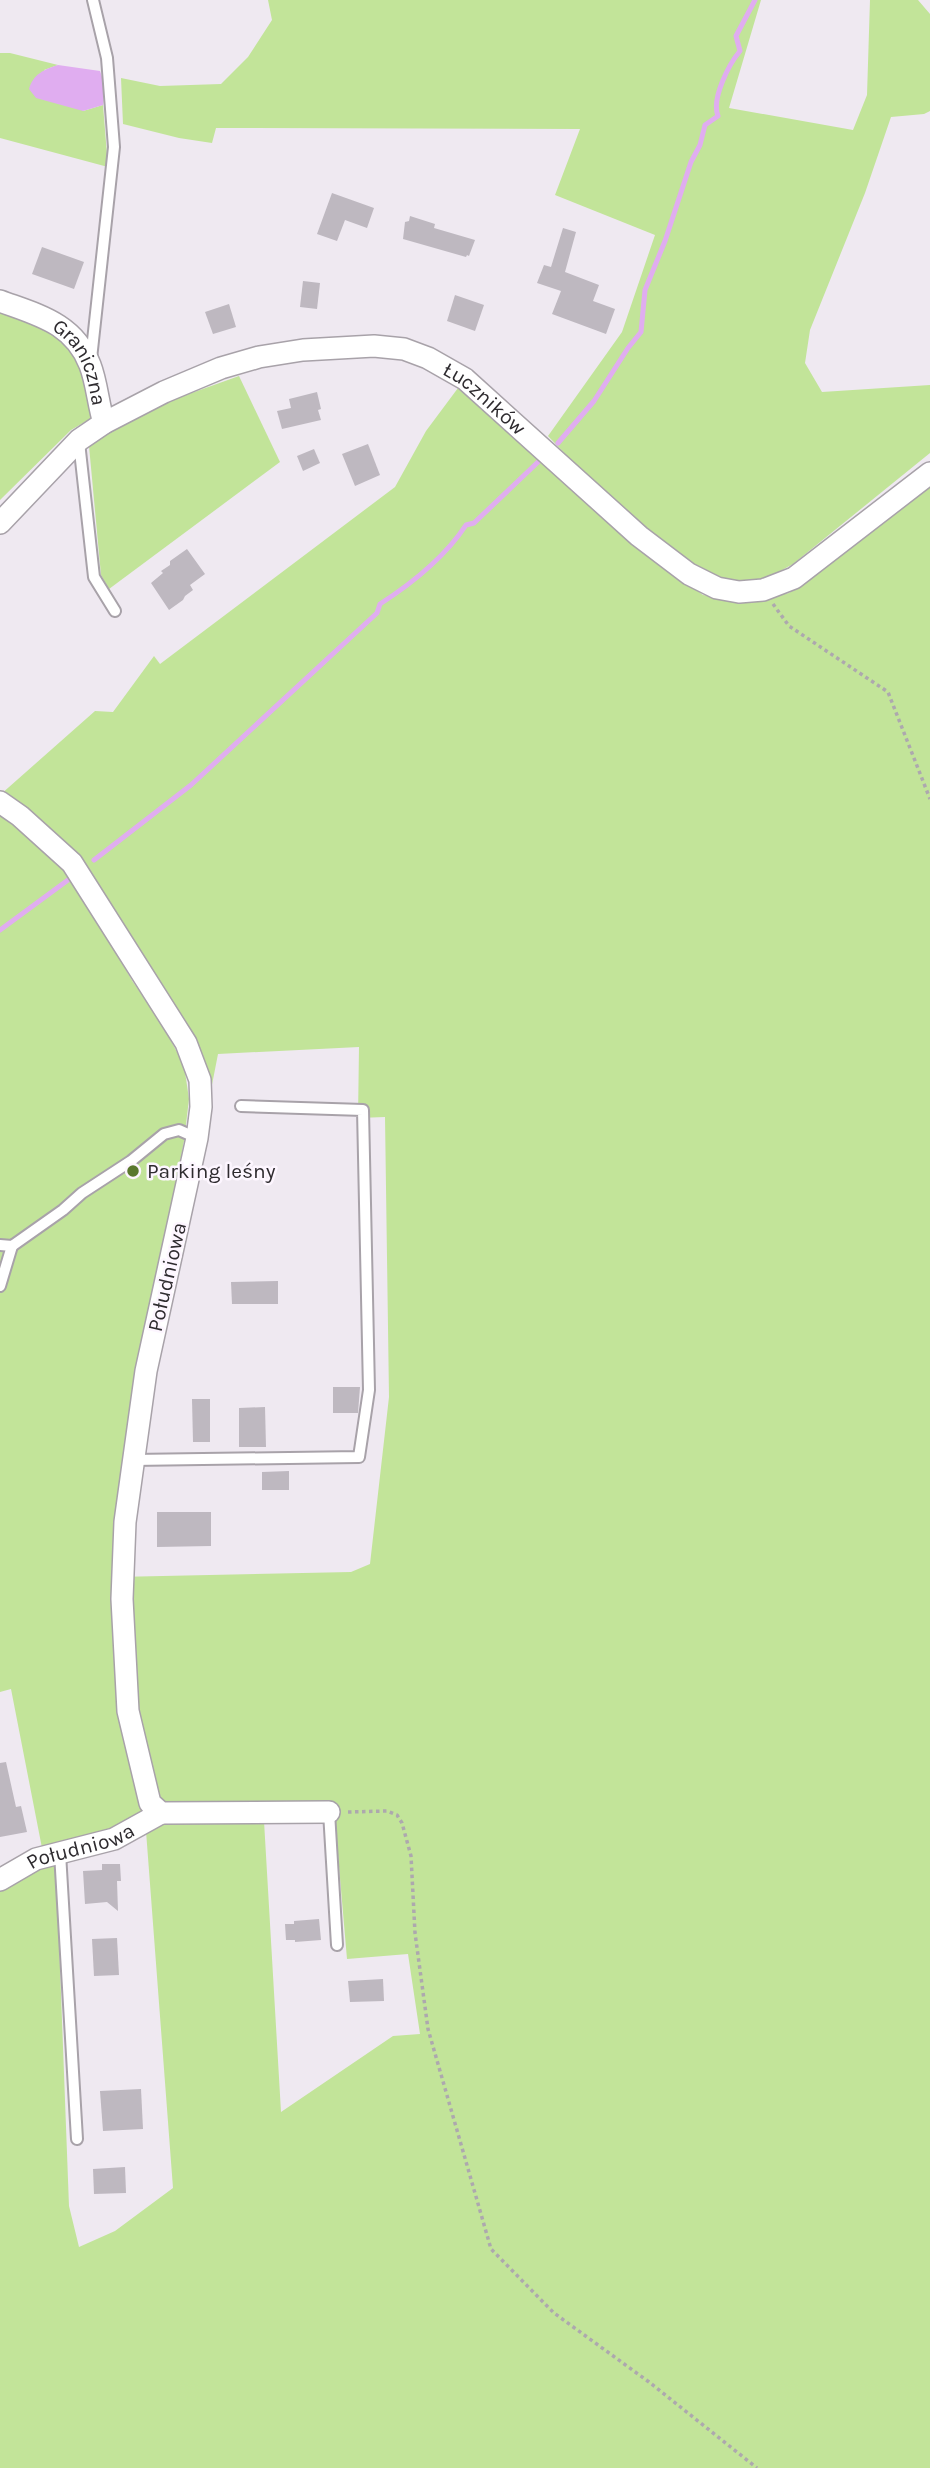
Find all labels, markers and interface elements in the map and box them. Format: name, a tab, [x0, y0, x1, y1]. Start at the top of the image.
street label: Graniczna	[48, 314, 111, 408]
street label: Łuczników	[439, 357, 531, 440]
place label: Parking leśny	[147, 1159, 276, 1183]
marker: Parking leśny	[125, 1163, 141, 1179]
street label: Południowa	[143, 1220, 191, 1334]
street label: Południowa	[22, 1818, 139, 1874]

